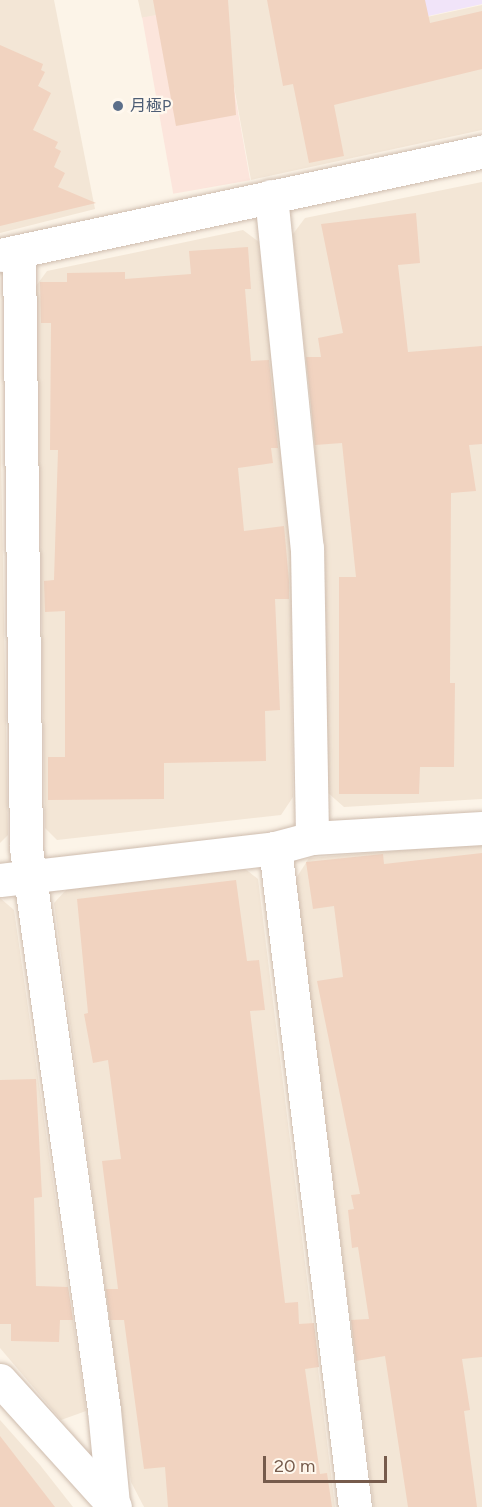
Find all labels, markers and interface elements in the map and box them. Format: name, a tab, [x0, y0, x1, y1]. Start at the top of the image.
place label: 月極P	[130, 96, 171, 116]
marker: 月極P	[111, 99, 125, 113]
scale bar	[266, 1444, 390, 1482]
text: 20 m	[274, 1455, 315, 1477]

